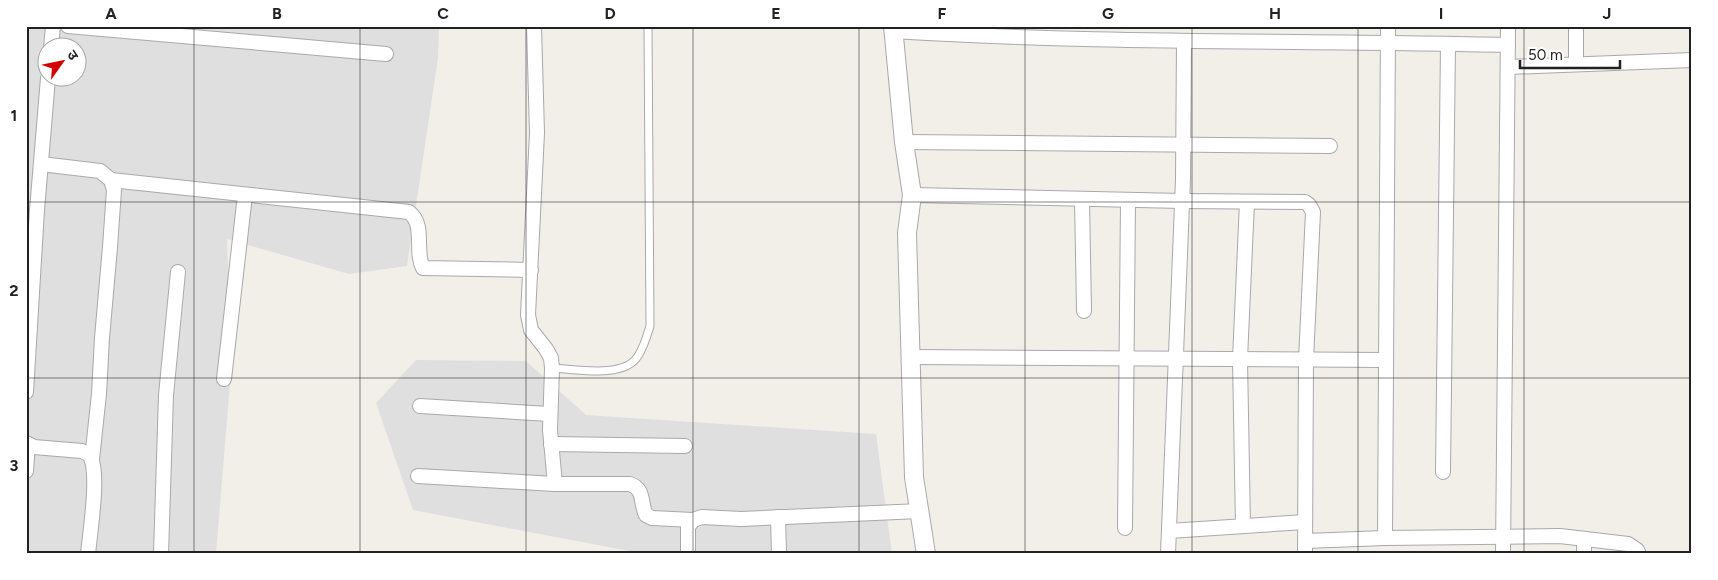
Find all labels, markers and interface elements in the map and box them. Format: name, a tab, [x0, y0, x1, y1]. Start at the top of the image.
text: A	[105, 4, 117, 23]
text: B	[272, 4, 282, 23]
text: C	[437, 4, 449, 23]
text: D	[604, 4, 616, 23]
text: E	[771, 4, 781, 23]
text: F	[938, 4, 947, 23]
text: G	[1102, 4, 1114, 23]
text: H	[1269, 4, 1281, 23]
text: I	[1439, 4, 1443, 23]
text: J	[1603, 4, 1611, 23]
north arrow	[38, 38, 88, 88]
scale bar	[1520, 38, 1620, 70]
text: 50 m	[1528, 46, 1563, 64]
text: उ	[63, 47, 82, 64]
text: 1	[11, 106, 17, 125]
text: 2	[9, 281, 19, 300]
text: 3	[10, 456, 19, 475]

